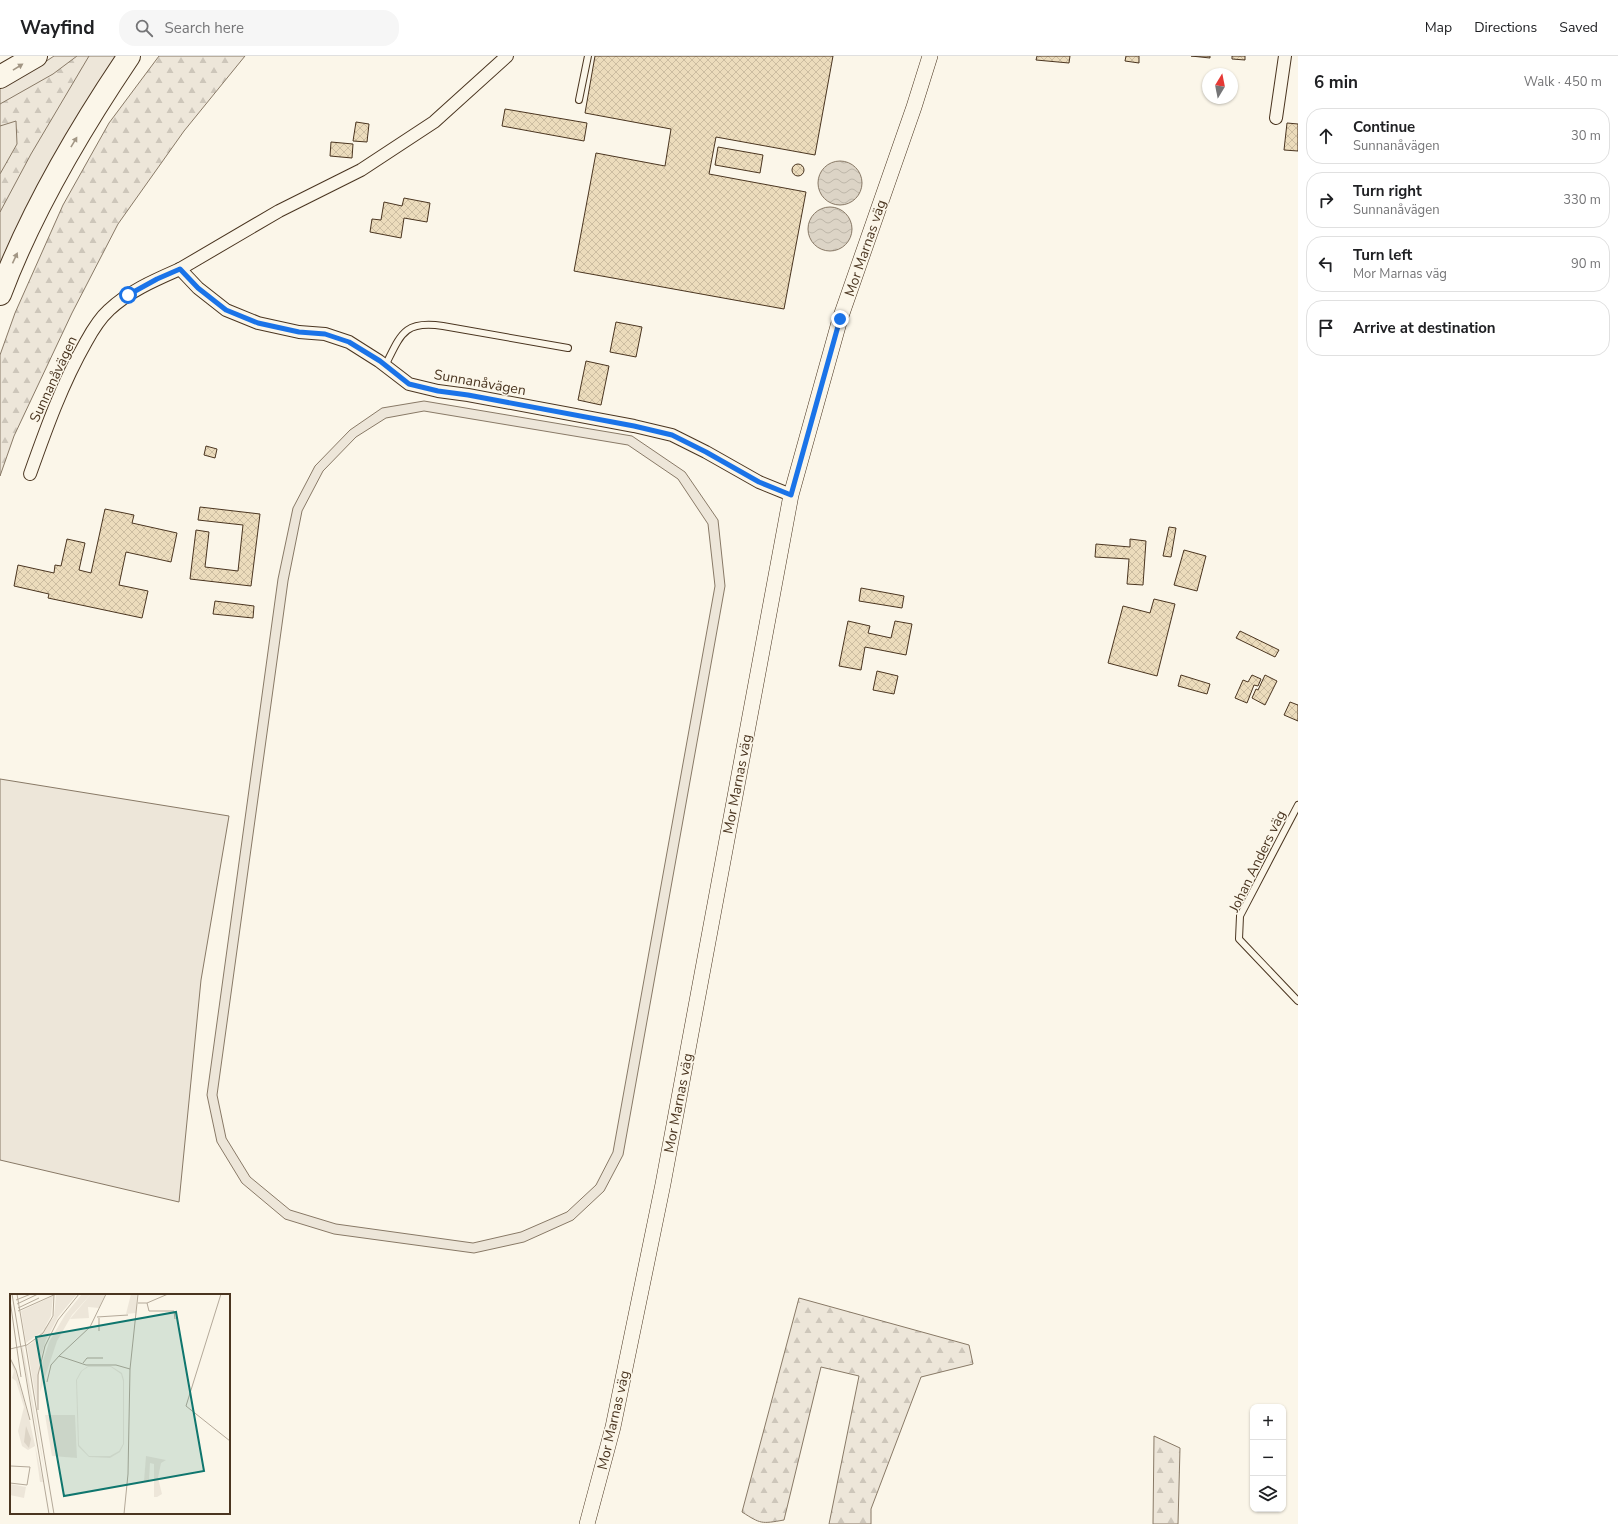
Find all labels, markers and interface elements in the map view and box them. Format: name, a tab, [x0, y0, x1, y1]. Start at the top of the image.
search box	[119, 10, 399, 46]
text: Wayfind	[20, 15, 95, 41]
icon: search	[133, 17, 155, 39]
text: Search here	[165, 18, 244, 38]
text: Map	[1425, 18, 1452, 37]
text: Directions	[1474, 18, 1537, 37]
text: Saved	[1559, 18, 1598, 37]
one-way arrow	[13, 63, 23, 71]
north arrow	[1202, 68, 1238, 104]
text: 6 min	[1314, 71, 1358, 94]
text: Walk · 450 m	[1524, 73, 1602, 91]
text: Continue	[1353, 117, 1415, 137]
icon: ahead	[1315, 125, 1337, 147]
text: 30 m	[1571, 127, 1601, 145]
one-way arrow	[71, 136, 78, 148]
text: Sunnanåvägen	[1353, 137, 1440, 155]
text: Turn right	[1353, 181, 1422, 201]
icon: right	[1315, 189, 1337, 211]
text: 330 m	[1563, 191, 1601, 209]
street label: Mor Marnas väg	[840, 197, 891, 299]
text: Sunnanåvägen	[1353, 201, 1440, 219]
text: Turn left	[1353, 245, 1412, 265]
one-way arrow	[12, 252, 19, 264]
icon: left	[1315, 253, 1337, 275]
text: 90 m	[1571, 255, 1601, 273]
text: Mor Marnas väg	[1353, 265, 1447, 283]
route start	[119, 286, 137, 304]
route end	[831, 310, 849, 328]
icon: arrive	[1315, 317, 1337, 339]
text: Arrive at destination	[1353, 318, 1496, 338]
street label: Sunnanåvägen	[25, 333, 82, 425]
street label: Sunnanåvägen	[432, 365, 527, 400]
street label: Mor Marnas väg	[719, 733, 756, 836]
street label: Johan Anders väg	[1224, 807, 1290, 916]
street label: Mor Marnas väg	[660, 1052, 697, 1155]
inset map	[10, 1294, 230, 1514]
street label: Mor Marnas väg	[593, 1369, 634, 1472]
map controls	[1250, 1404, 1286, 1512]
button: +	[1250, 1404, 1286, 1440]
button: −	[1250, 1440, 1286, 1476]
button: layers	[1250, 1476, 1286, 1512]

